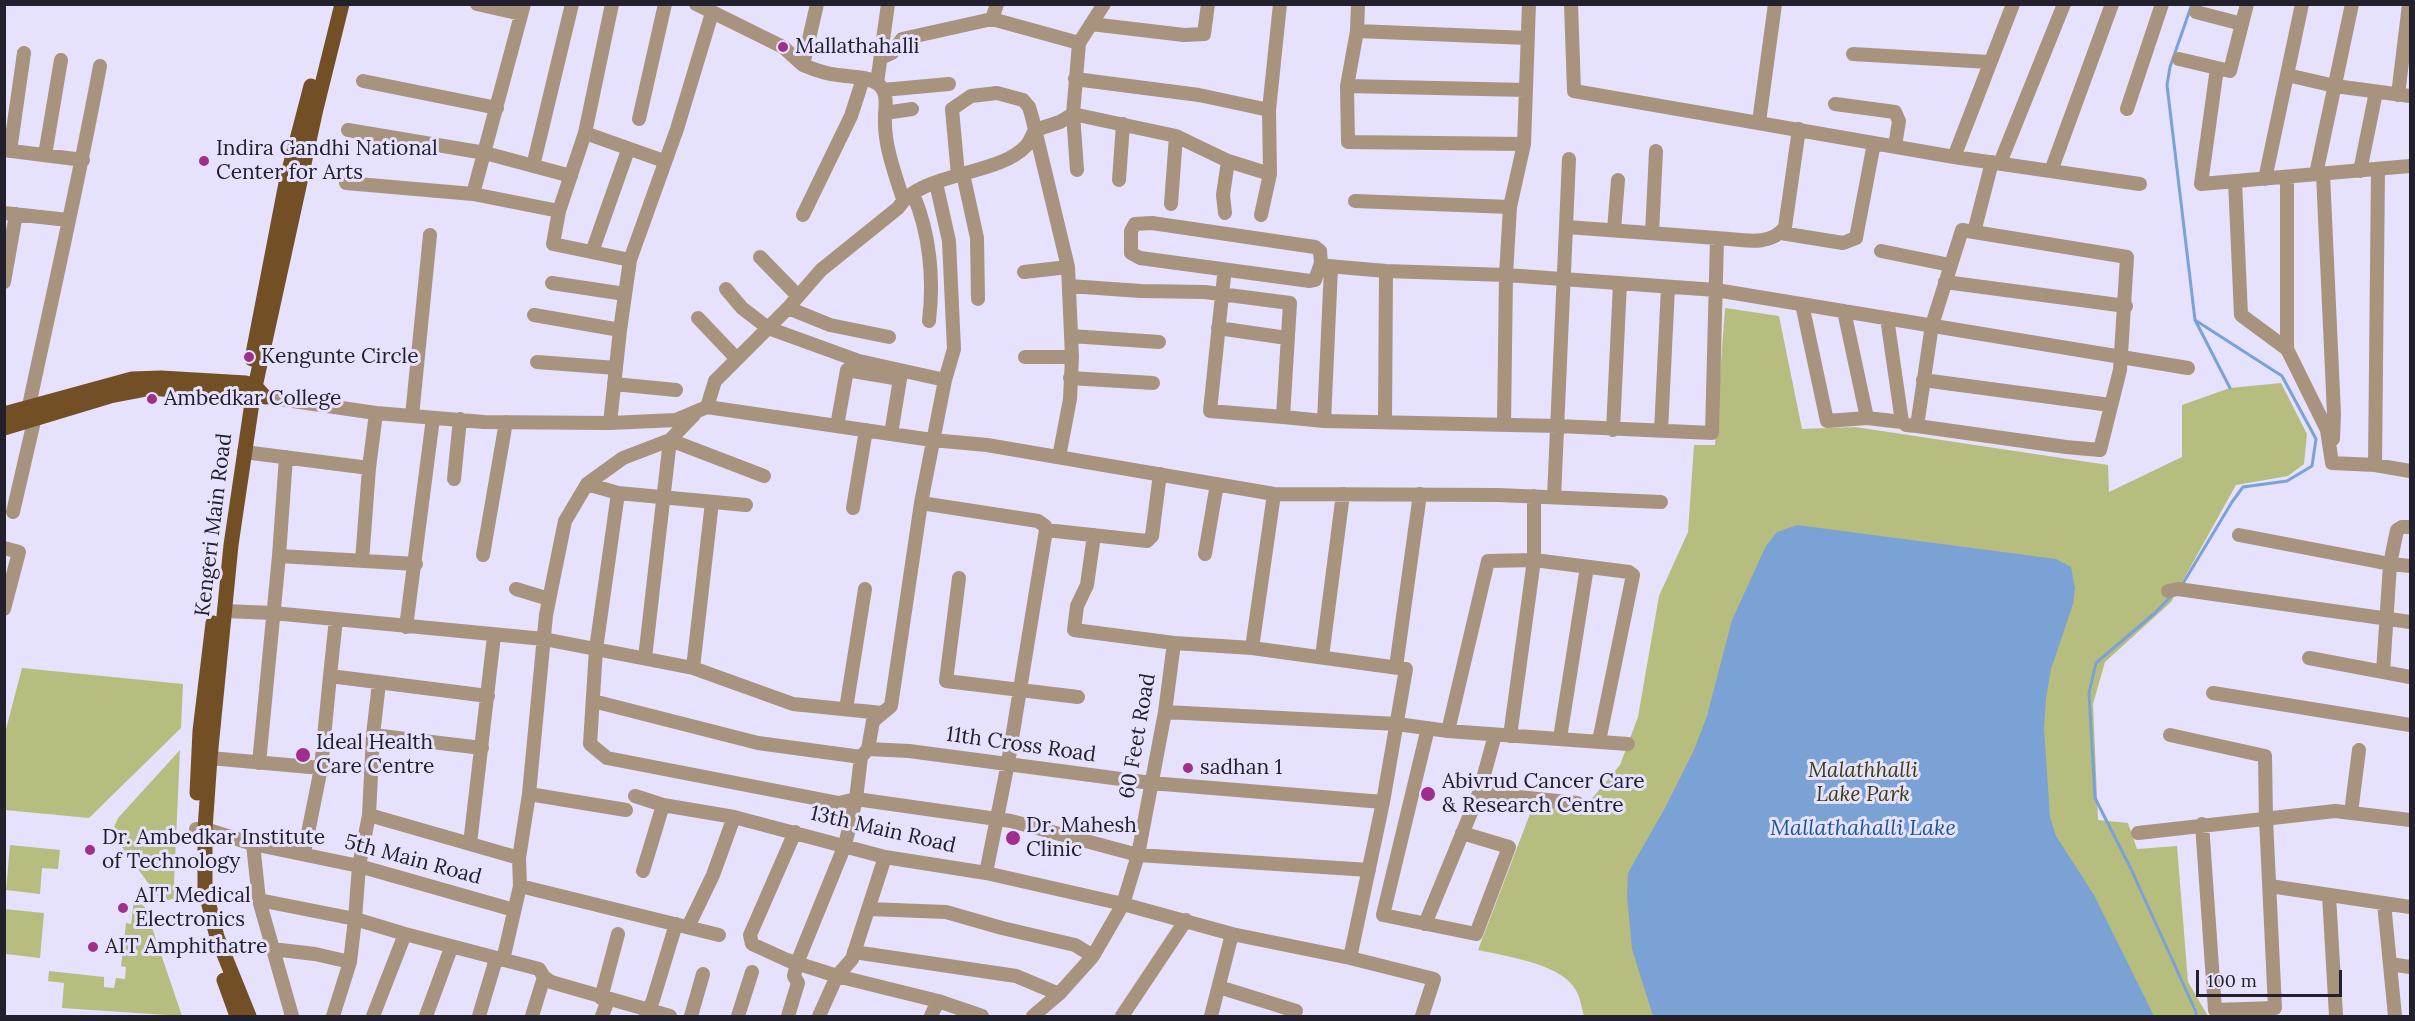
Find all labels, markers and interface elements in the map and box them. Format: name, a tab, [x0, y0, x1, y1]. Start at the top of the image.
place label: Mallathahalli	[795, 34, 920, 60]
marker: Mallathahalli	[776, 40, 790, 54]
place label: Indira Gandhi National Center for Arts	[216, 136, 438, 186]
marker: Indira Gandhi National Center for Arts	[197, 154, 211, 168]
place label: Kengunte Circle	[261, 344, 419, 370]
marker: Kengunte Circle	[242, 350, 256, 364]
place label: Ambedkar College	[164, 386, 341, 412]
marker: Ambedkar College	[145, 392, 159, 406]
street label: Kengeri Main Road	[190, 432, 238, 618]
street label: 60 Feet Road	[1115, 671, 1161, 801]
street label: 11th Cross Road	[944, 722, 1098, 768]
place label: Ideal Health Care Centre	[316, 730, 434, 780]
marker: Ideal Health Care Centre	[294, 746, 312, 764]
place label: sadhan 1	[1200, 755, 1282, 781]
park label: Malathhalli Lake Park	[1808, 758, 1918, 808]
marker: sadhan 1	[1181, 761, 1195, 775]
place label: Abivrud Cancer Care & Research Centre	[1442, 769, 1645, 819]
marker: Abivrud Cancer Care & Research Centre	[1419, 785, 1437, 803]
street label: 13th Main Road	[808, 801, 958, 859]
place label: Dr. Mahesh Clinic	[1026, 813, 1137, 863]
water label: Mallathahalli Lake	[1770, 816, 1956, 842]
place label: Dr. Ambedkar Institute of Technology	[102, 825, 325, 875]
marker: Dr. Mahesh Clinic	[1004, 829, 1022, 847]
street label: 5th Main Road	[342, 830, 484, 890]
marker: Dr. Ambedkar Institute of Technology	[83, 843, 97, 857]
place label: AIT Medical Electronics	[135, 883, 251, 933]
marker: AIT Medical Electronics	[116, 901, 130, 915]
place label: AIT Amphithatre	[105, 934, 267, 960]
marker: AIT Amphithatre	[86, 940, 100, 954]
scale bar	[2199, 958, 2344, 996]
text: 100 m	[2207, 969, 2257, 992]

